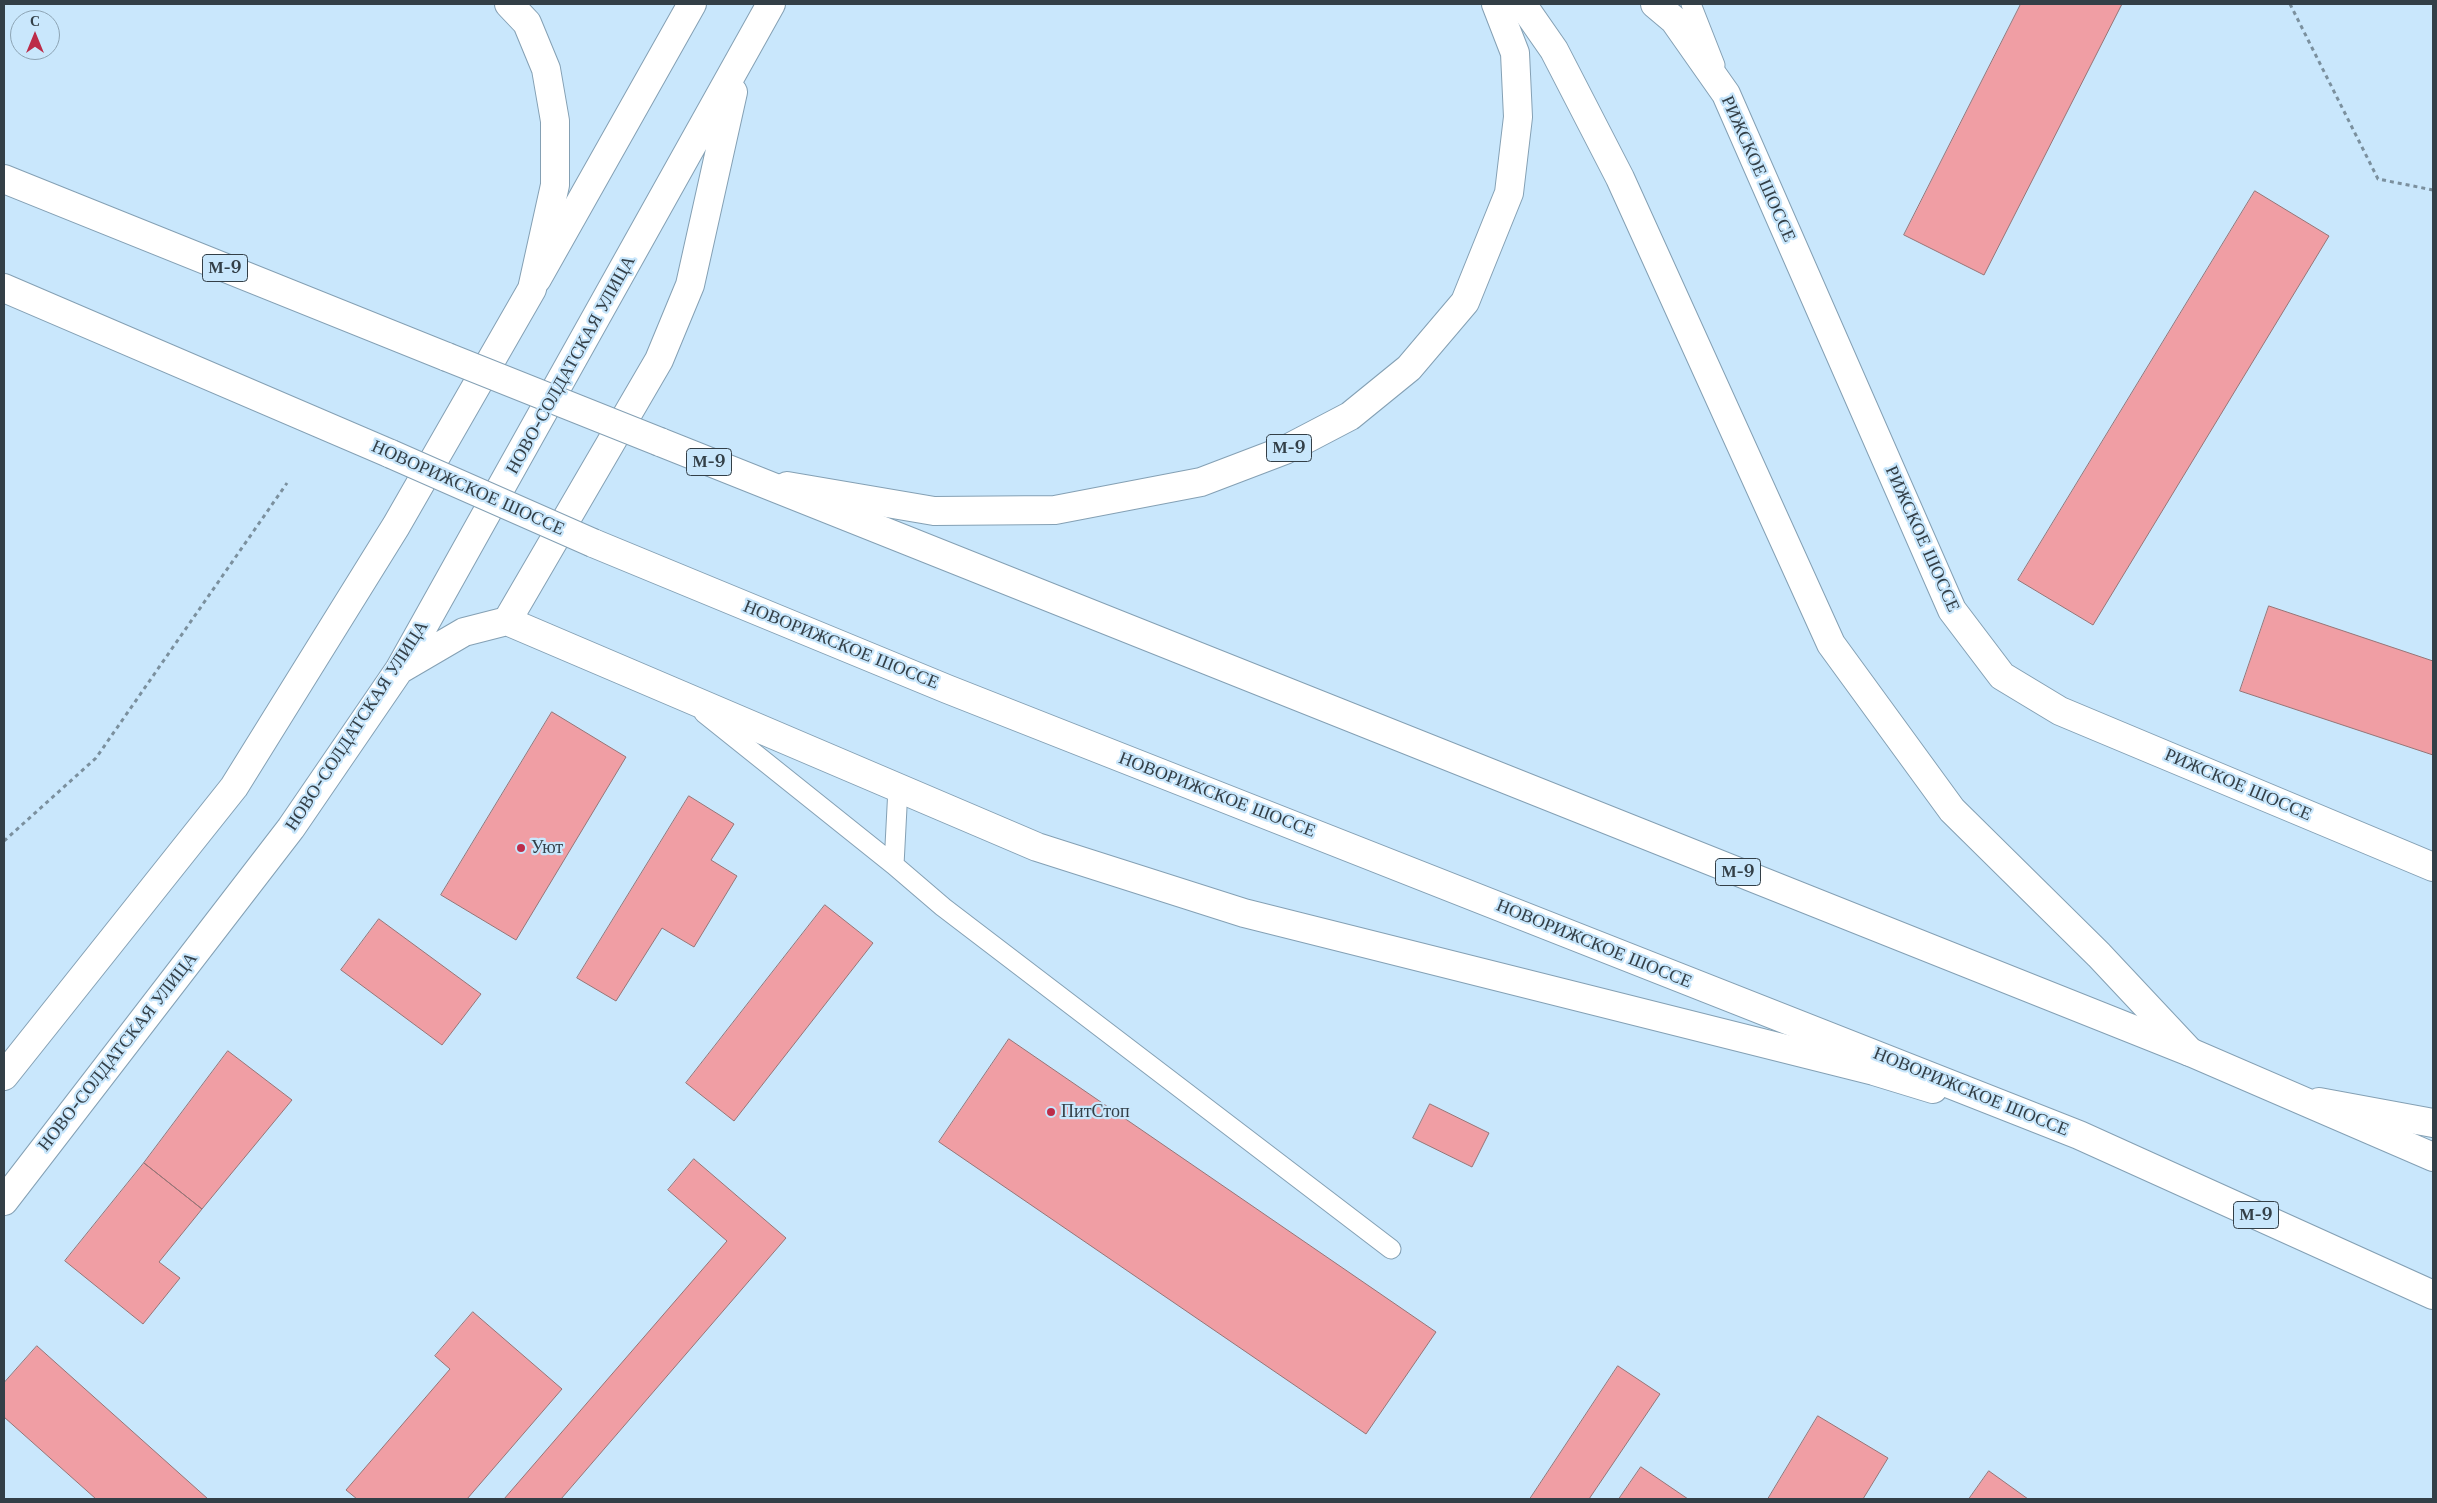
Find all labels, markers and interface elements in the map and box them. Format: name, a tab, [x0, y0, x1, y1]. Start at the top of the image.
north arrow	[10, 10, 60, 60]
text: С	[30, 12, 40, 30]
street label: РИЖСКОЕ ШОССЕ	[1716, 93, 1800, 245]
street label: НОВО-СОЛДАТСКАЯ УЛИЦА	[502, 252, 640, 478]
road number: М-9	[202, 254, 248, 282]
road number: М-9	[1266, 434, 1312, 462]
street label: НОВОРИЖСКОЕ ШОССЕ	[368, 436, 568, 540]
road number: М-9	[686, 448, 732, 476]
street label: РИЖСКОЕ ШОССЕ	[1880, 463, 1964, 615]
street label: НОВОРИЖСКОЕ ШОССЕ	[740, 596, 942, 694]
street label: НОВО-СОЛДАТСКАЯ УЛИЦА	[281, 617, 433, 835]
street label: РИЖСКОЕ ШОССЕ	[2161, 744, 2315, 826]
street label: НОВОРИЖСКОЕ ШОССЕ	[1116, 748, 1318, 842]
place label: Уют	[531, 837, 563, 859]
marker: Уют	[515, 842, 527, 854]
road number: М-9	[1716, 859, 1760, 886]
street label: НОВОРИЖСКОЕ ШОССЕ	[1493, 895, 1695, 993]
street label: НОВО-СОЛДАТСКАЯ УЛИЦА	[34, 948, 202, 1156]
street label: НОВОРИЖСКОЕ ШОССЕ	[1870, 1043, 2072, 1141]
place label: ПитСтоп	[1061, 1101, 1130, 1123]
marker: ПитСтоп	[1045, 1106, 1057, 1118]
road number: М-9	[2234, 1202, 2278, 1228]

